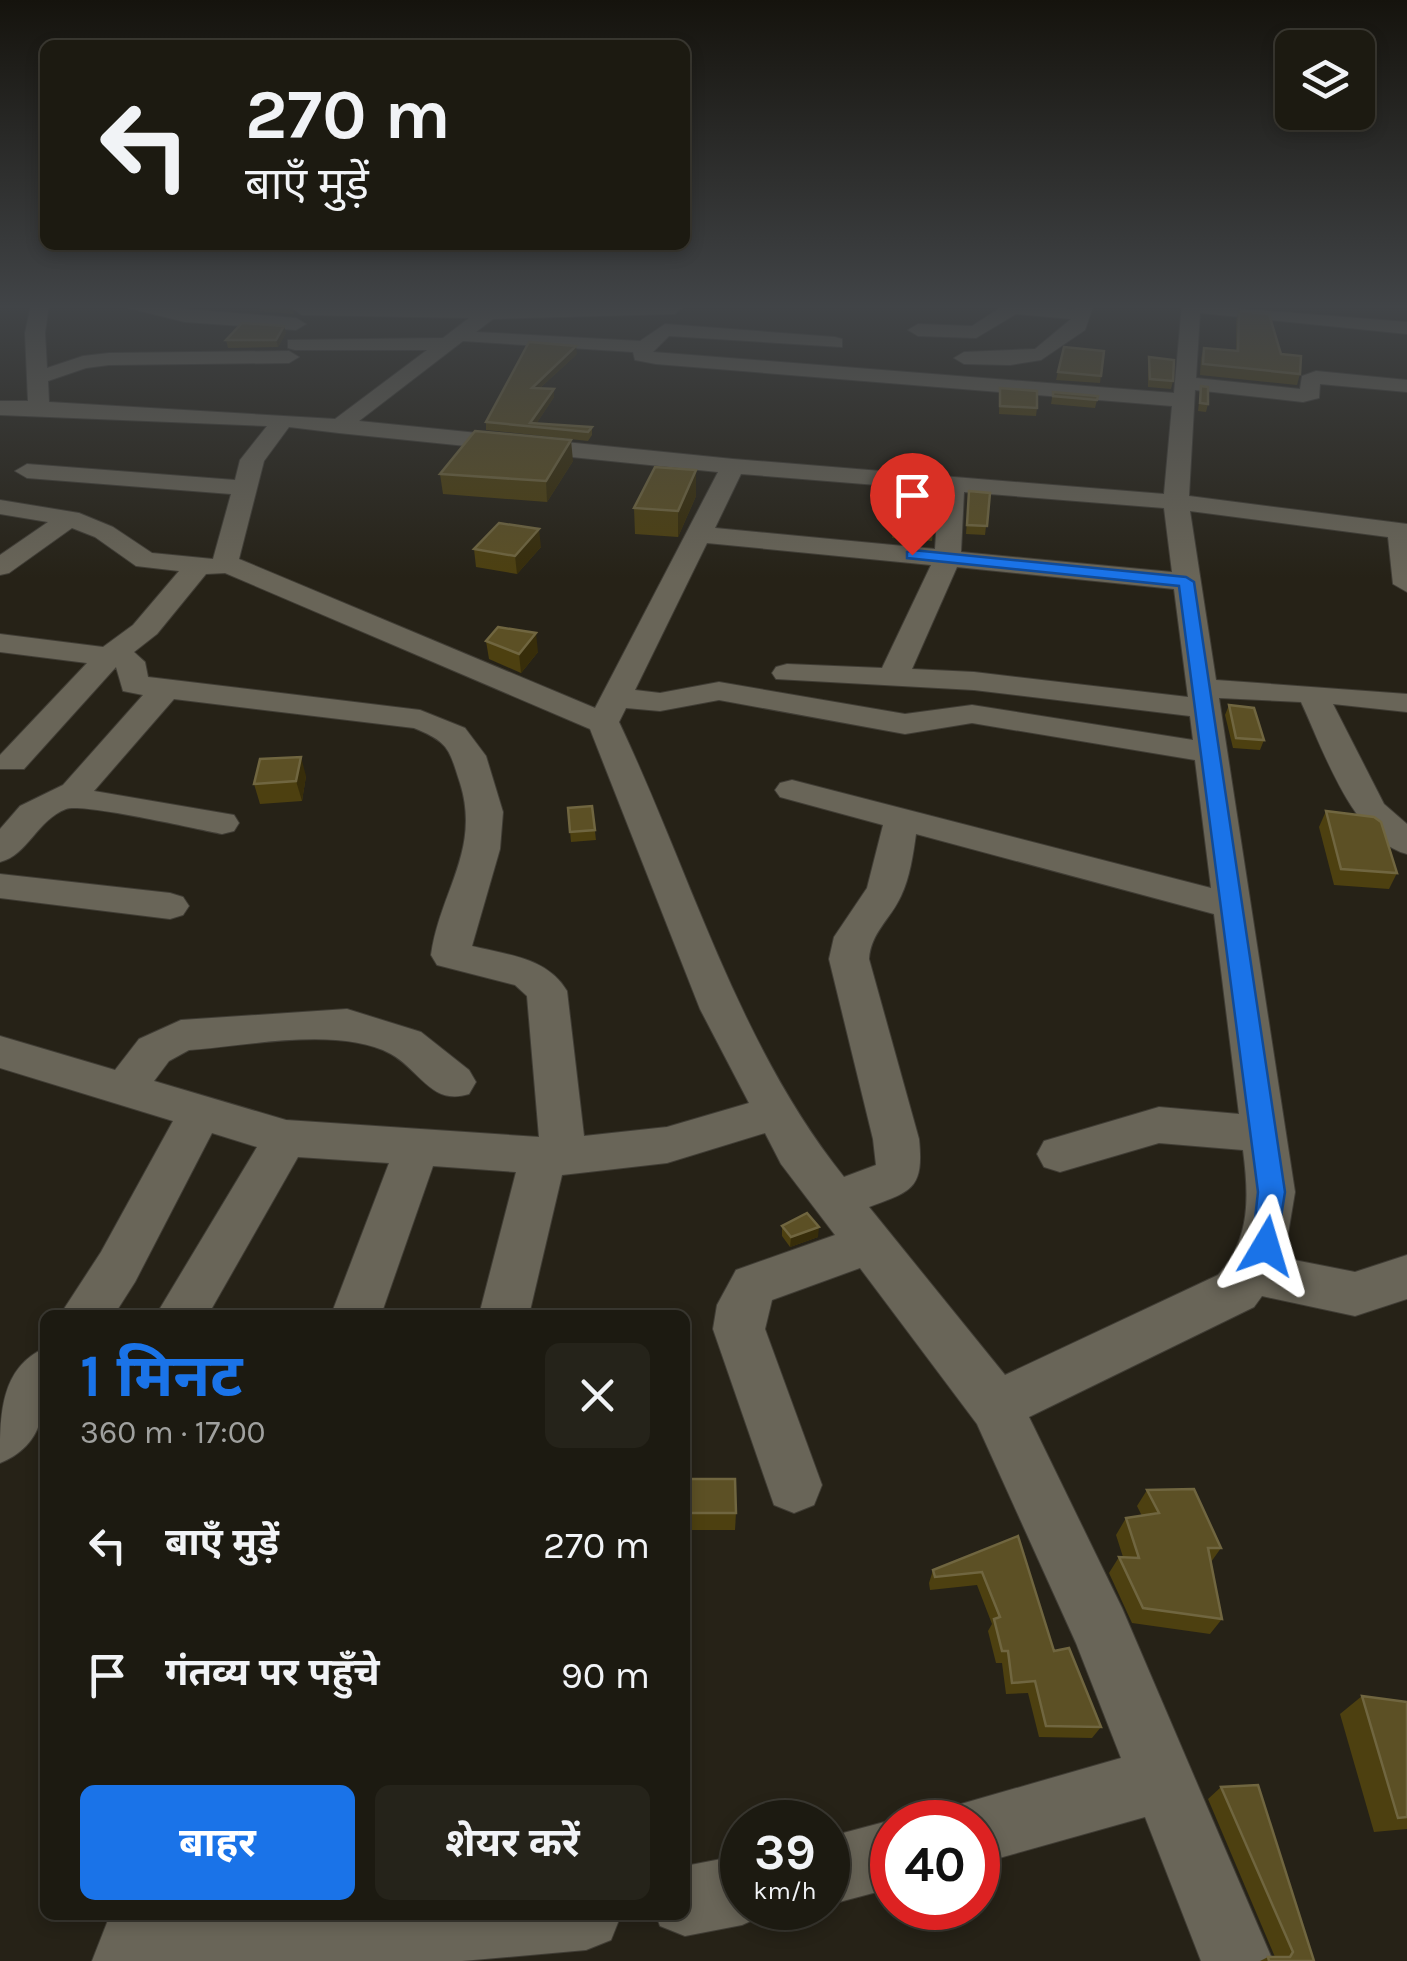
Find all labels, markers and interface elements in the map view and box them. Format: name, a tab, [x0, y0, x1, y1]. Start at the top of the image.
map controls	[1275, 30, 1375, 130]
button: layers	[1275, 30, 1375, 130]
text: 270 m	[245, 74, 451, 156]
icon: left	[80, 80, 210, 210]
text: बाएँ मुड़ें	[245, 158, 369, 210]
pin	[870, 453, 955, 556]
icon: arrive	[885, 468, 940, 523]
position arrow	[1214, 1194, 1318, 1298]
text: 1 मिनट	[80, 1341, 243, 1411]
button: close	[545, 1343, 650, 1448]
text: 360 m · 17:00	[80, 1414, 266, 1451]
icon: left	[80, 1518, 135, 1573]
text: बाएँ मुड़ें	[165, 1520, 279, 1565]
text: 270 m	[543, 1523, 650, 1568]
icon: arrive	[80, 1648, 135, 1703]
text: गंतव्य पर पहुँचे	[165, 1650, 380, 1695]
text: 90 m	[561, 1653, 650, 1698]
button: बाहर	[80, 1785, 355, 1900]
button: शेयर करें	[375, 1785, 650, 1900]
speed limit sign: 40	[870, 1800, 1000, 1930]
text: 39	[754, 1823, 816, 1882]
text: km/h	[753, 1876, 817, 1905]

